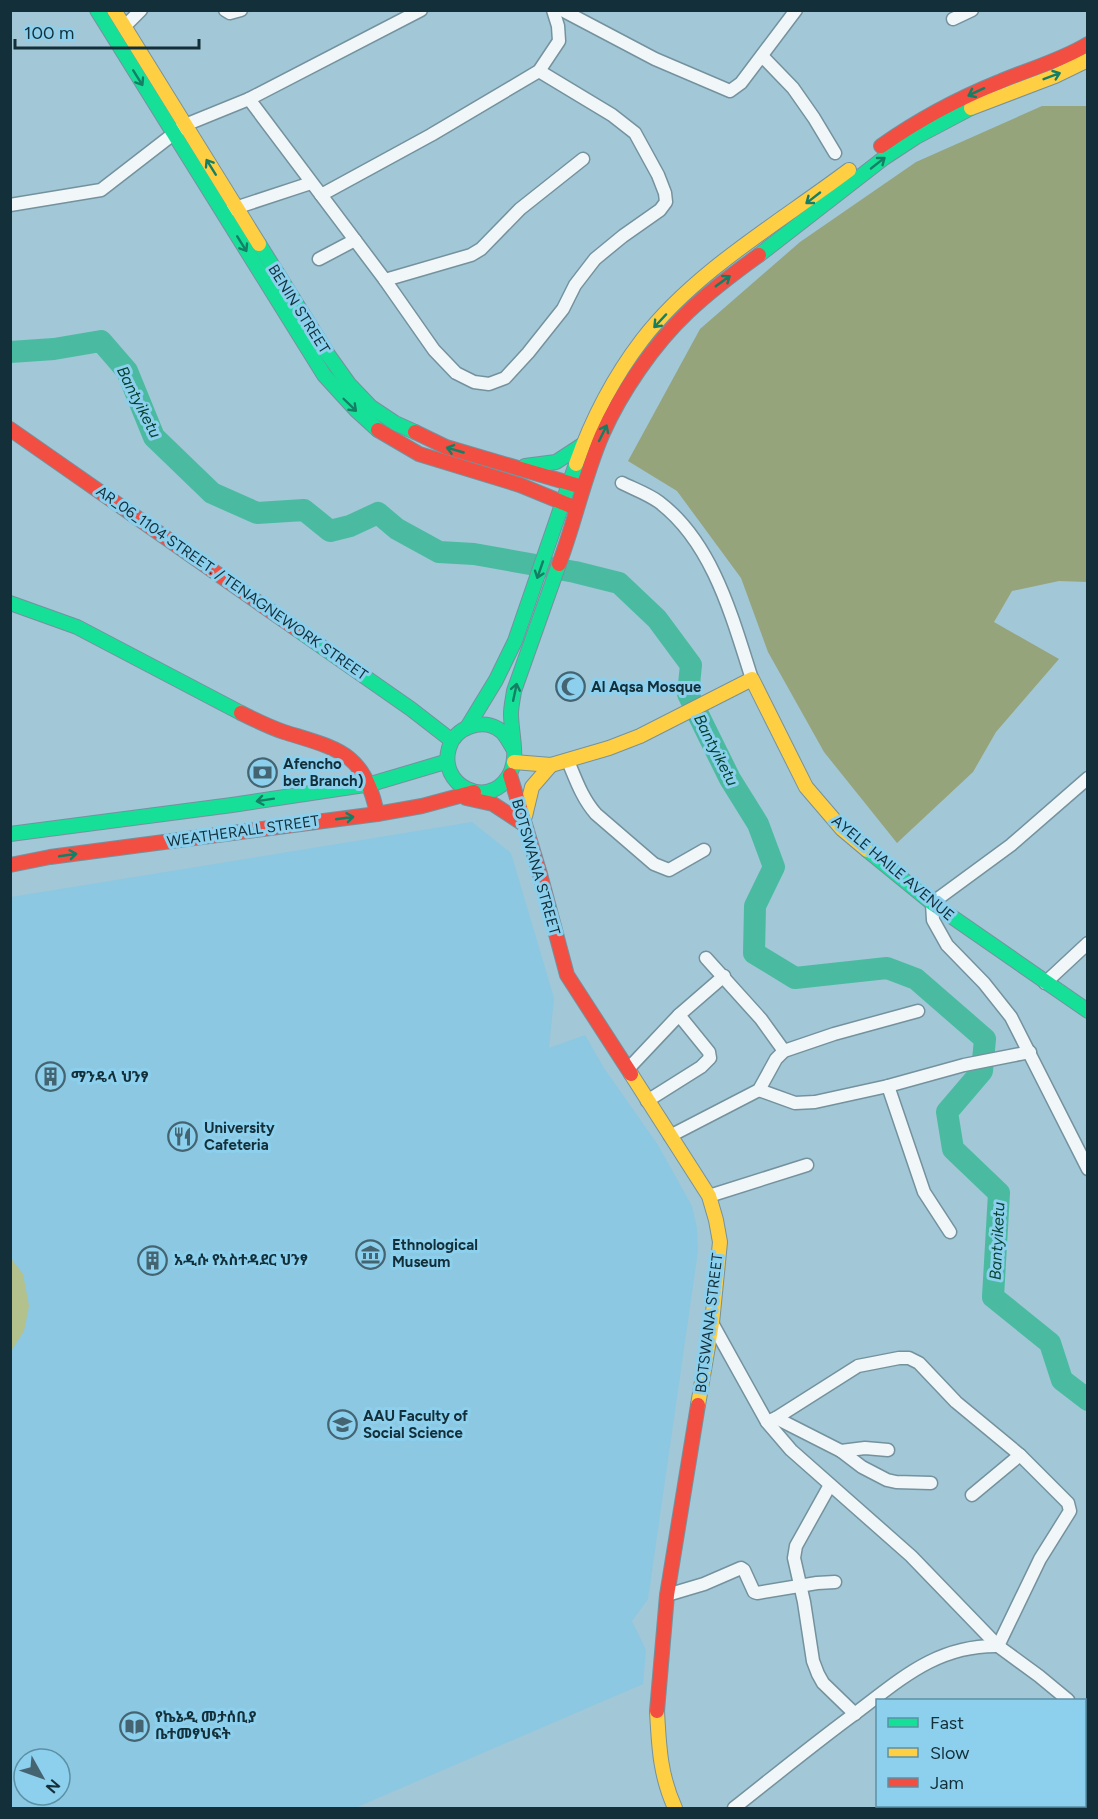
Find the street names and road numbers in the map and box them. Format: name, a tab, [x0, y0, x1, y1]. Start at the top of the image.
street label: BENIN STREET	[264, 261, 334, 358]
street label: AR_06_1104 STREET. / TENAGNEWORK STREET	[93, 482, 372, 684]
street label: BOTSWANA STREET	[508, 797, 564, 938]
street label: WEATHERALL STREET	[166, 811, 321, 851]
street label: AYELE HAILE AVENUE	[828, 812, 958, 924]
street label: BOTSWANA STREET	[691, 1251, 727, 1394]

